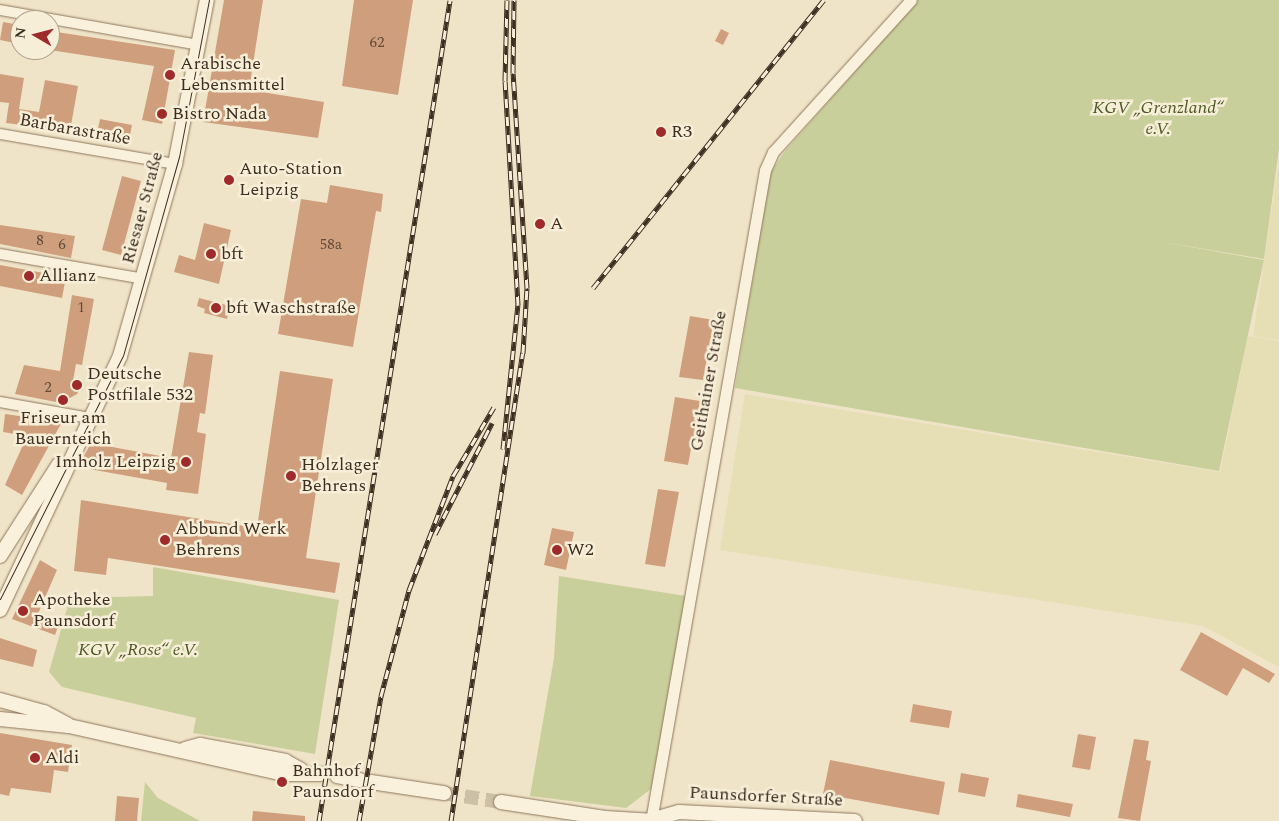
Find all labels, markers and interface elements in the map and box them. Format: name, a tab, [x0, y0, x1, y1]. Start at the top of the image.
north arrow	[10, 10, 60, 60]
text: N	[9, 26, 32, 40]
house number: 62	[370, 34, 384, 52]
place label: Arabische Lebensmittel	[180, 54, 285, 96]
marker: Arabische Lebensmittel	[164, 69, 176, 81]
park label: KGV „Grenzland“ e.V.	[1092, 98, 1224, 140]
place label: Bistro Nada	[172, 103, 267, 125]
marker: Bistro Nada	[156, 108, 168, 120]
street label: Barbarastraße	[18, 110, 132, 150]
place label: R3	[671, 121, 692, 143]
marker: R3	[655, 126, 667, 138]
street label: Riesaer Straße	[118, 150, 168, 266]
place label: Auto-Station Leipzig	[239, 159, 342, 202]
marker: Auto-Station Leipzig	[223, 174, 235, 186]
place label: A	[550, 213, 563, 235]
marker: A	[534, 218, 546, 230]
house number: 8	[36, 232, 44, 250]
house number: 6	[58, 236, 66, 254]
house number: 58a	[320, 236, 342, 254]
place label: bft	[221, 243, 244, 265]
marker: bft	[205, 248, 217, 260]
place label: Allianz	[39, 265, 96, 287]
marker: Allianz	[23, 270, 35, 282]
place label: bft Waschstraße	[226, 297, 356, 319]
house number: 1	[77, 299, 85, 317]
marker: bft Waschstraße	[210, 302, 222, 314]
street label: Geithainer Straße	[686, 309, 732, 453]
place label: Deutsche Postfilale 532	[87, 364, 193, 406]
house number: 2	[44, 379, 52, 397]
marker: Deutsche Postfilale 532	[71, 379, 83, 391]
marker: Friseur am Bauernteich	[57, 394, 69, 406]
place label: Friseur am Bauernteich	[15, 408, 111, 450]
place label: Imholz Leipzig	[55, 451, 176, 473]
place label: Holzlager Behrens	[301, 455, 379, 498]
marker: Imholz Leipzig	[180, 456, 192, 468]
marker: Holzlager Behrens	[285, 470, 297, 482]
place label: Abbund Werk Behrens	[175, 519, 287, 562]
marker: Abbund Werk Behrens	[159, 534, 171, 546]
place label: W2	[567, 539, 594, 561]
marker: W2	[551, 544, 563, 556]
place label: Apotheke Paunsdorf	[33, 590, 115, 632]
marker: Apotheke Paunsdorf	[17, 605, 29, 617]
park label: KGV „Rose“ e.V.	[78, 639, 198, 661]
place label: Aldi	[45, 747, 79, 769]
marker: Aldi	[29, 752, 41, 764]
place label: Bahnhof Paunsdorf	[292, 761, 374, 804]
marker: Bahnhof Paunsdorf	[276, 776, 288, 788]
street label: Paunsdorfer Straße	[689, 782, 843, 812]

